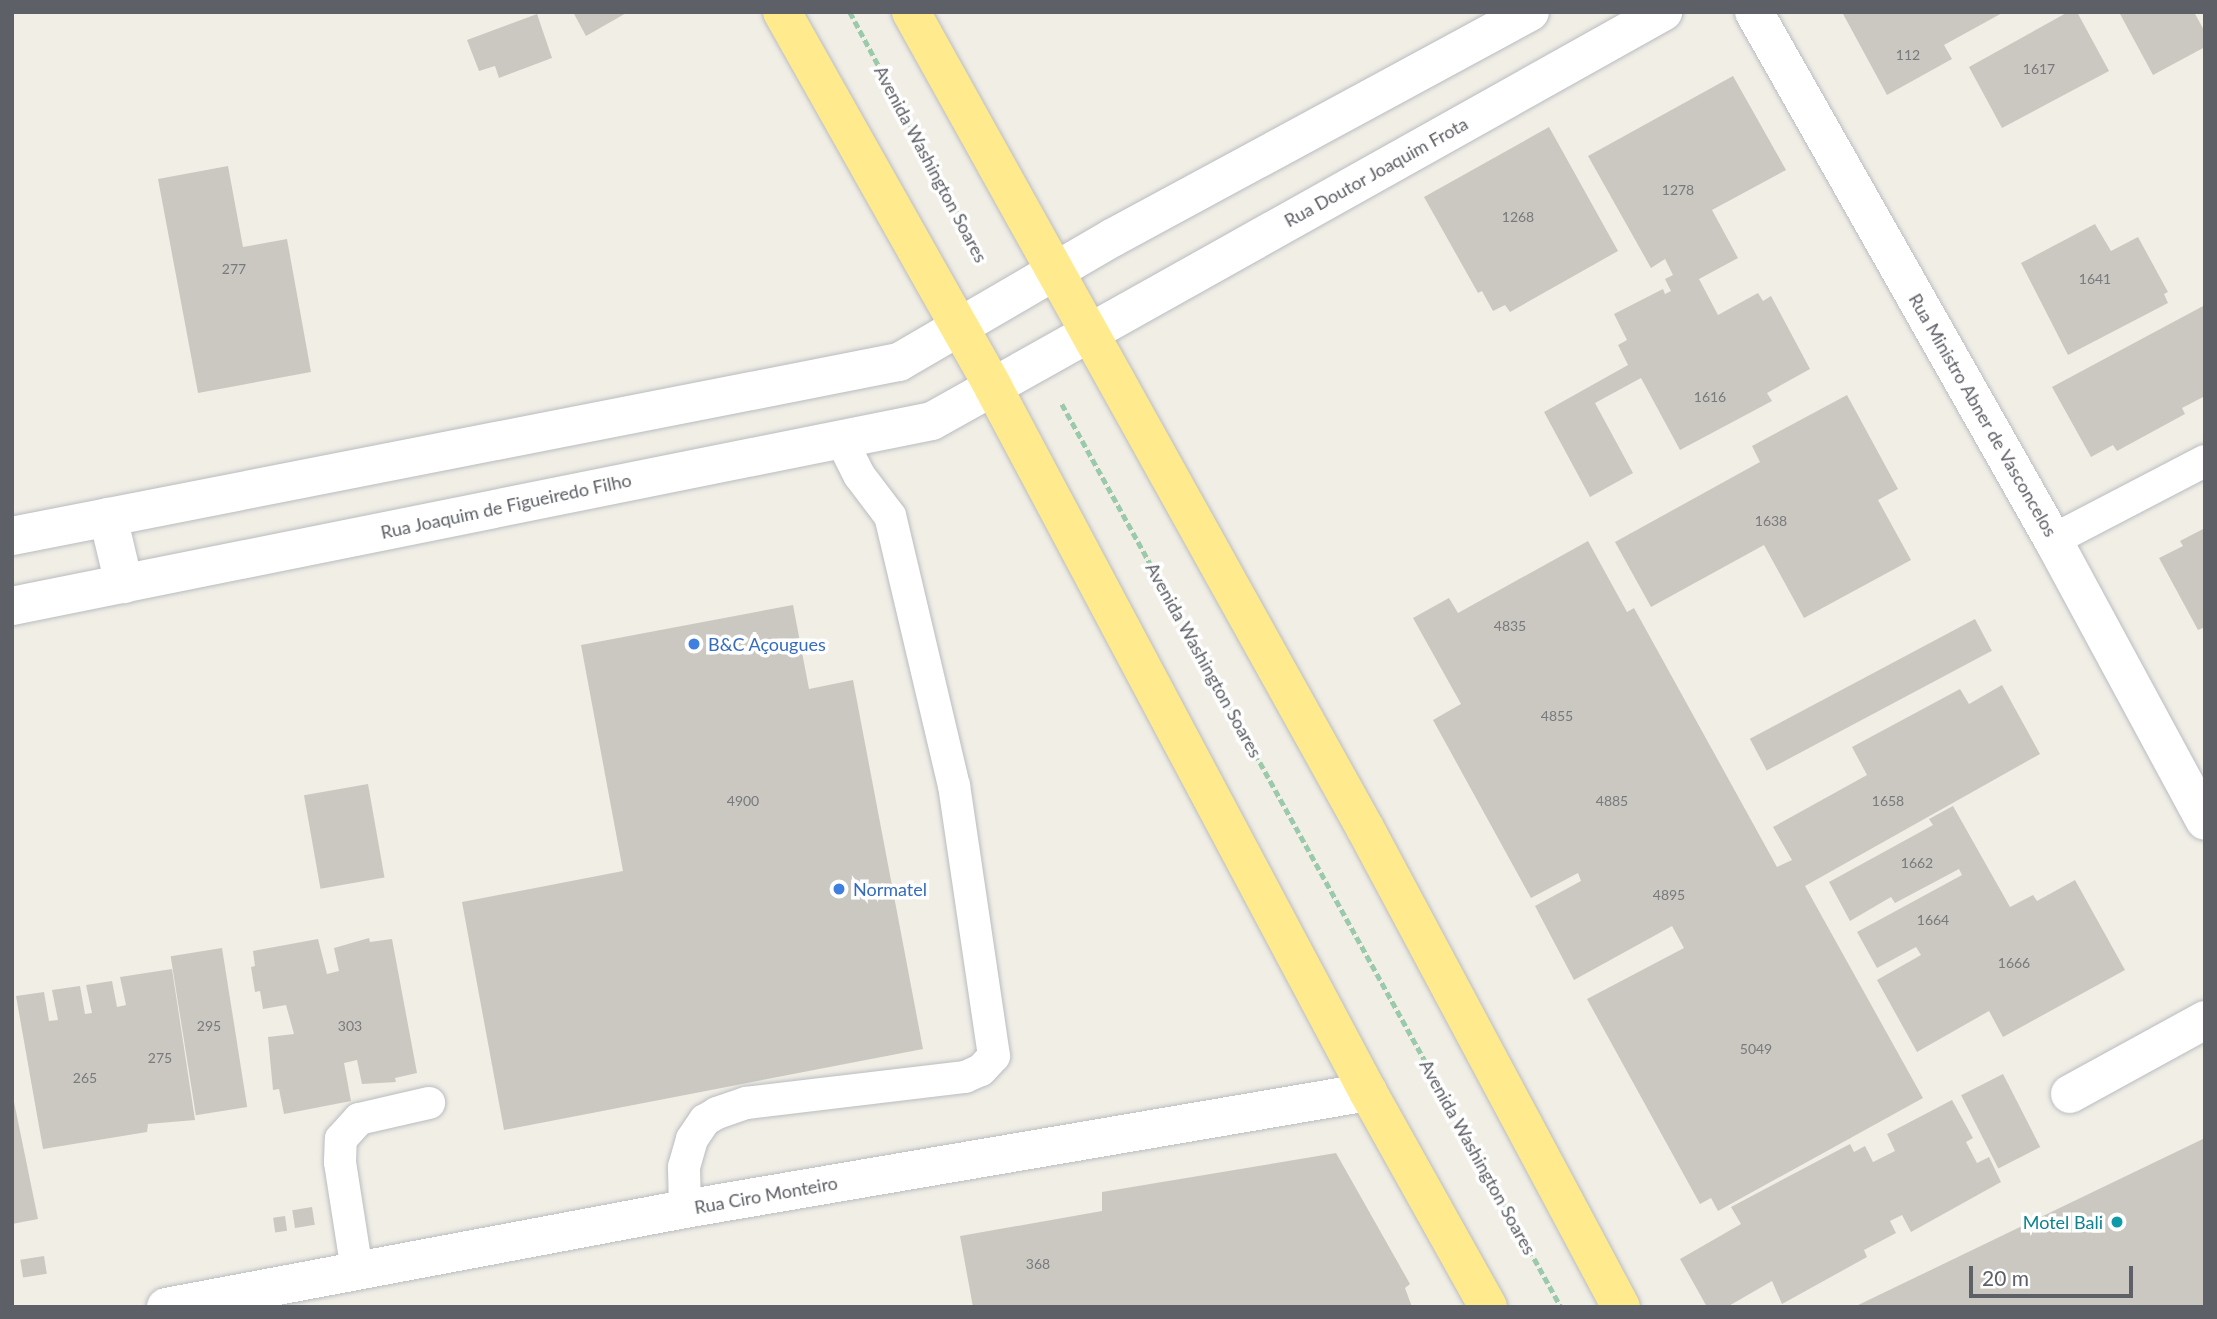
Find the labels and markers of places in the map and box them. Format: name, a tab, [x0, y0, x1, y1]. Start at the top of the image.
place label: B&C Açougues	[708, 633, 826, 655]
marker: B&C Açougues	[686, 636, 702, 652]
place label: Normatel	[853, 878, 927, 900]
marker: Normatel	[831, 881, 847, 897]
place label: Motel Bali	[2023, 1211, 2103, 1233]
marker: Motel Bali	[2109, 1214, 2125, 1230]

